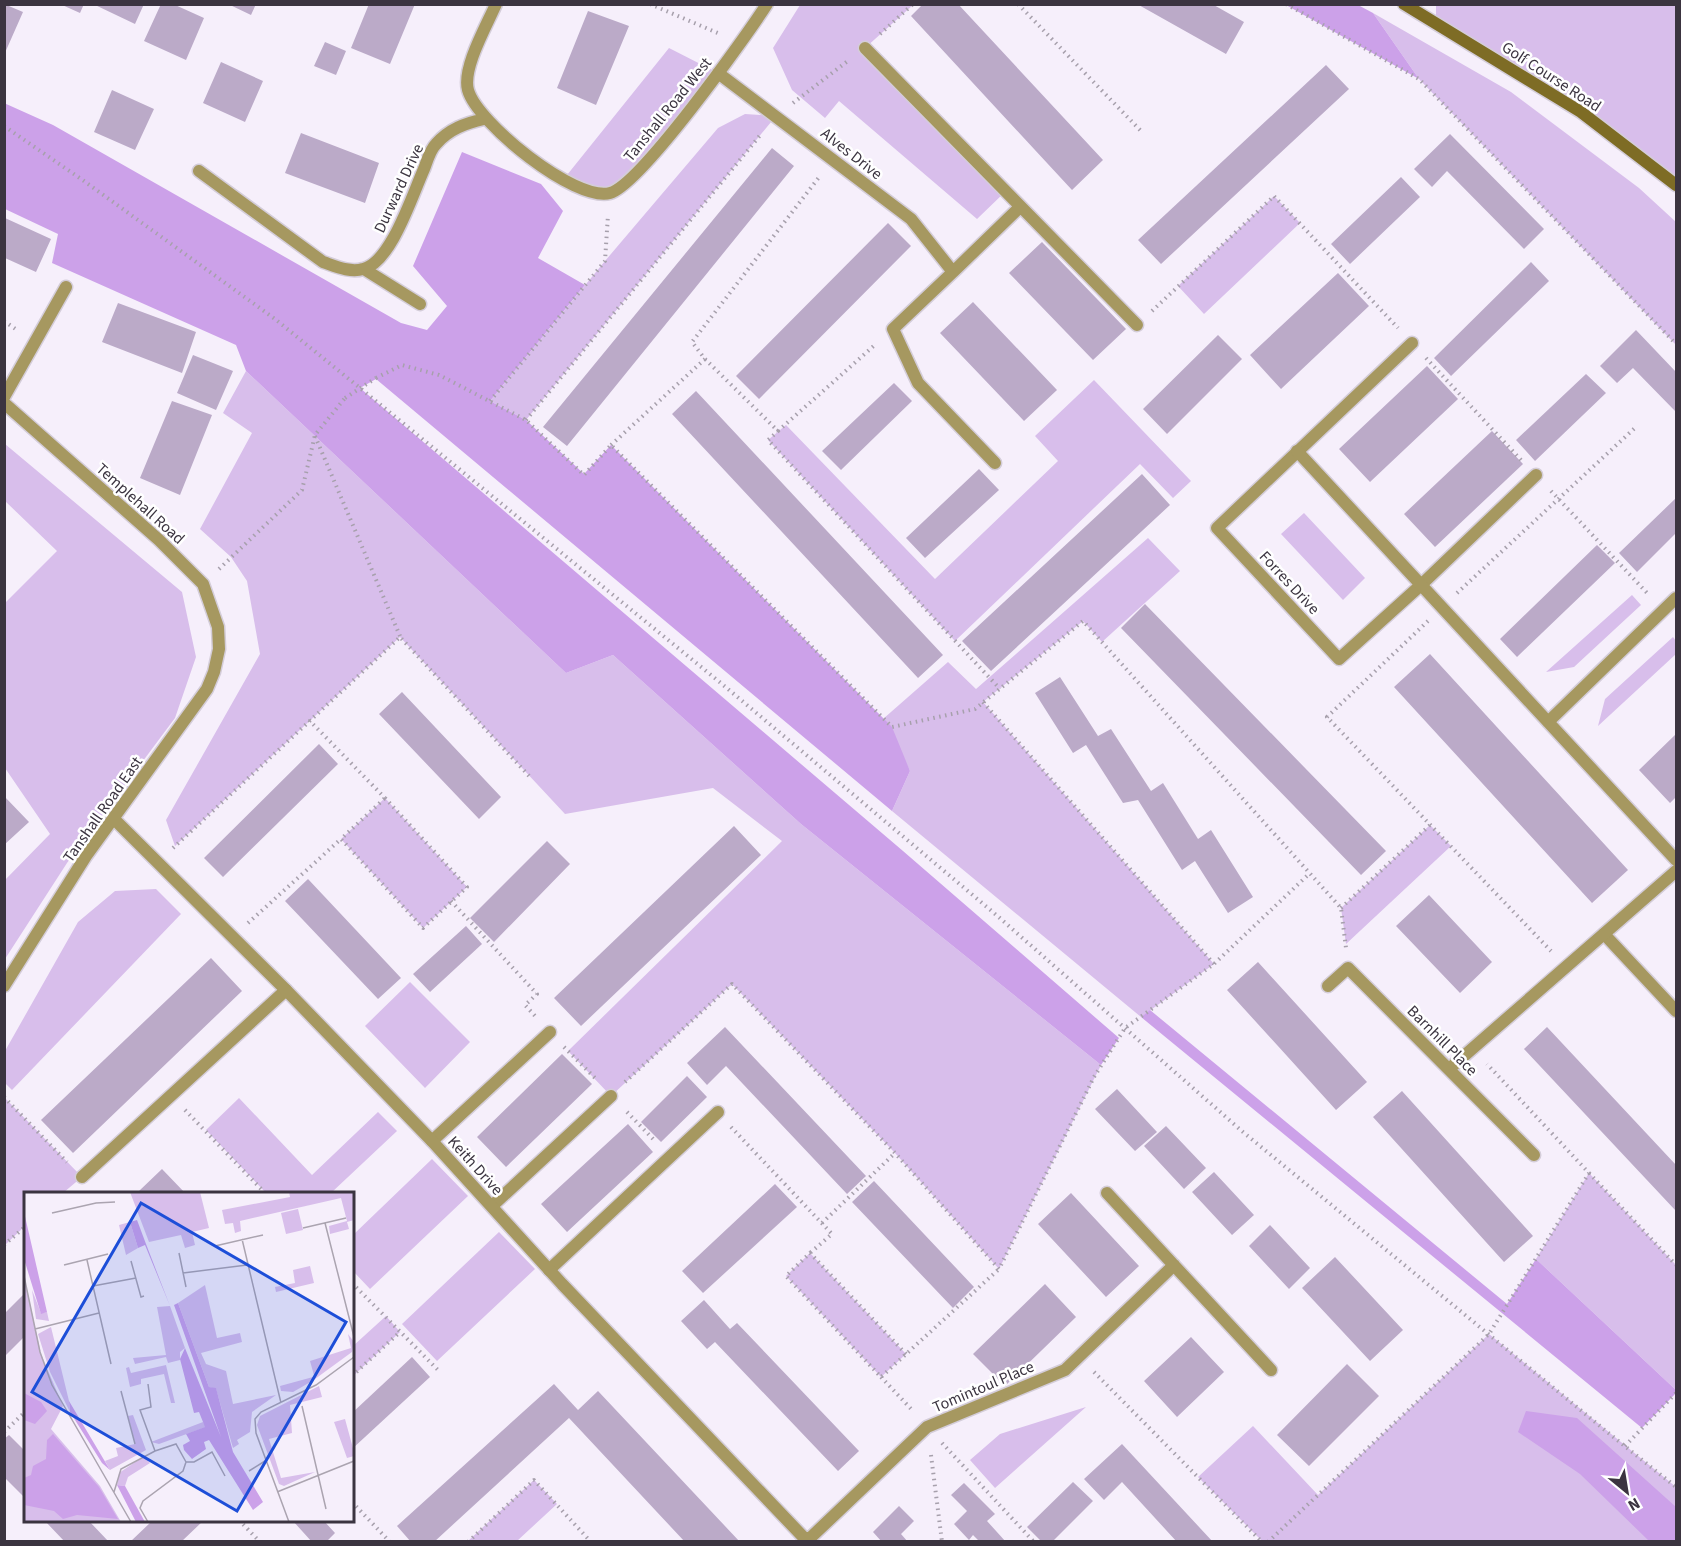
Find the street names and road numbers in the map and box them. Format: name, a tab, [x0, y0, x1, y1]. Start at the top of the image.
street label: Golf Course Road	[1497, 36, 1606, 117]
street label: Tanshall Road West	[619, 52, 717, 167]
street label: Alves Drive	[816, 123, 887, 185]
street label: Durward Drive	[369, 140, 429, 237]
street label: Templehall Road	[91, 458, 189, 549]
street label: Forres Drive	[1254, 546, 1325, 619]
street label: Tanshall Road East	[58, 752, 148, 867]
street label: Barnhill Place	[1402, 1000, 1483, 1081]
street label: Keith Drive	[443, 1131, 508, 1200]
street label: Tomintoul Place	[929, 1356, 1037, 1418]

